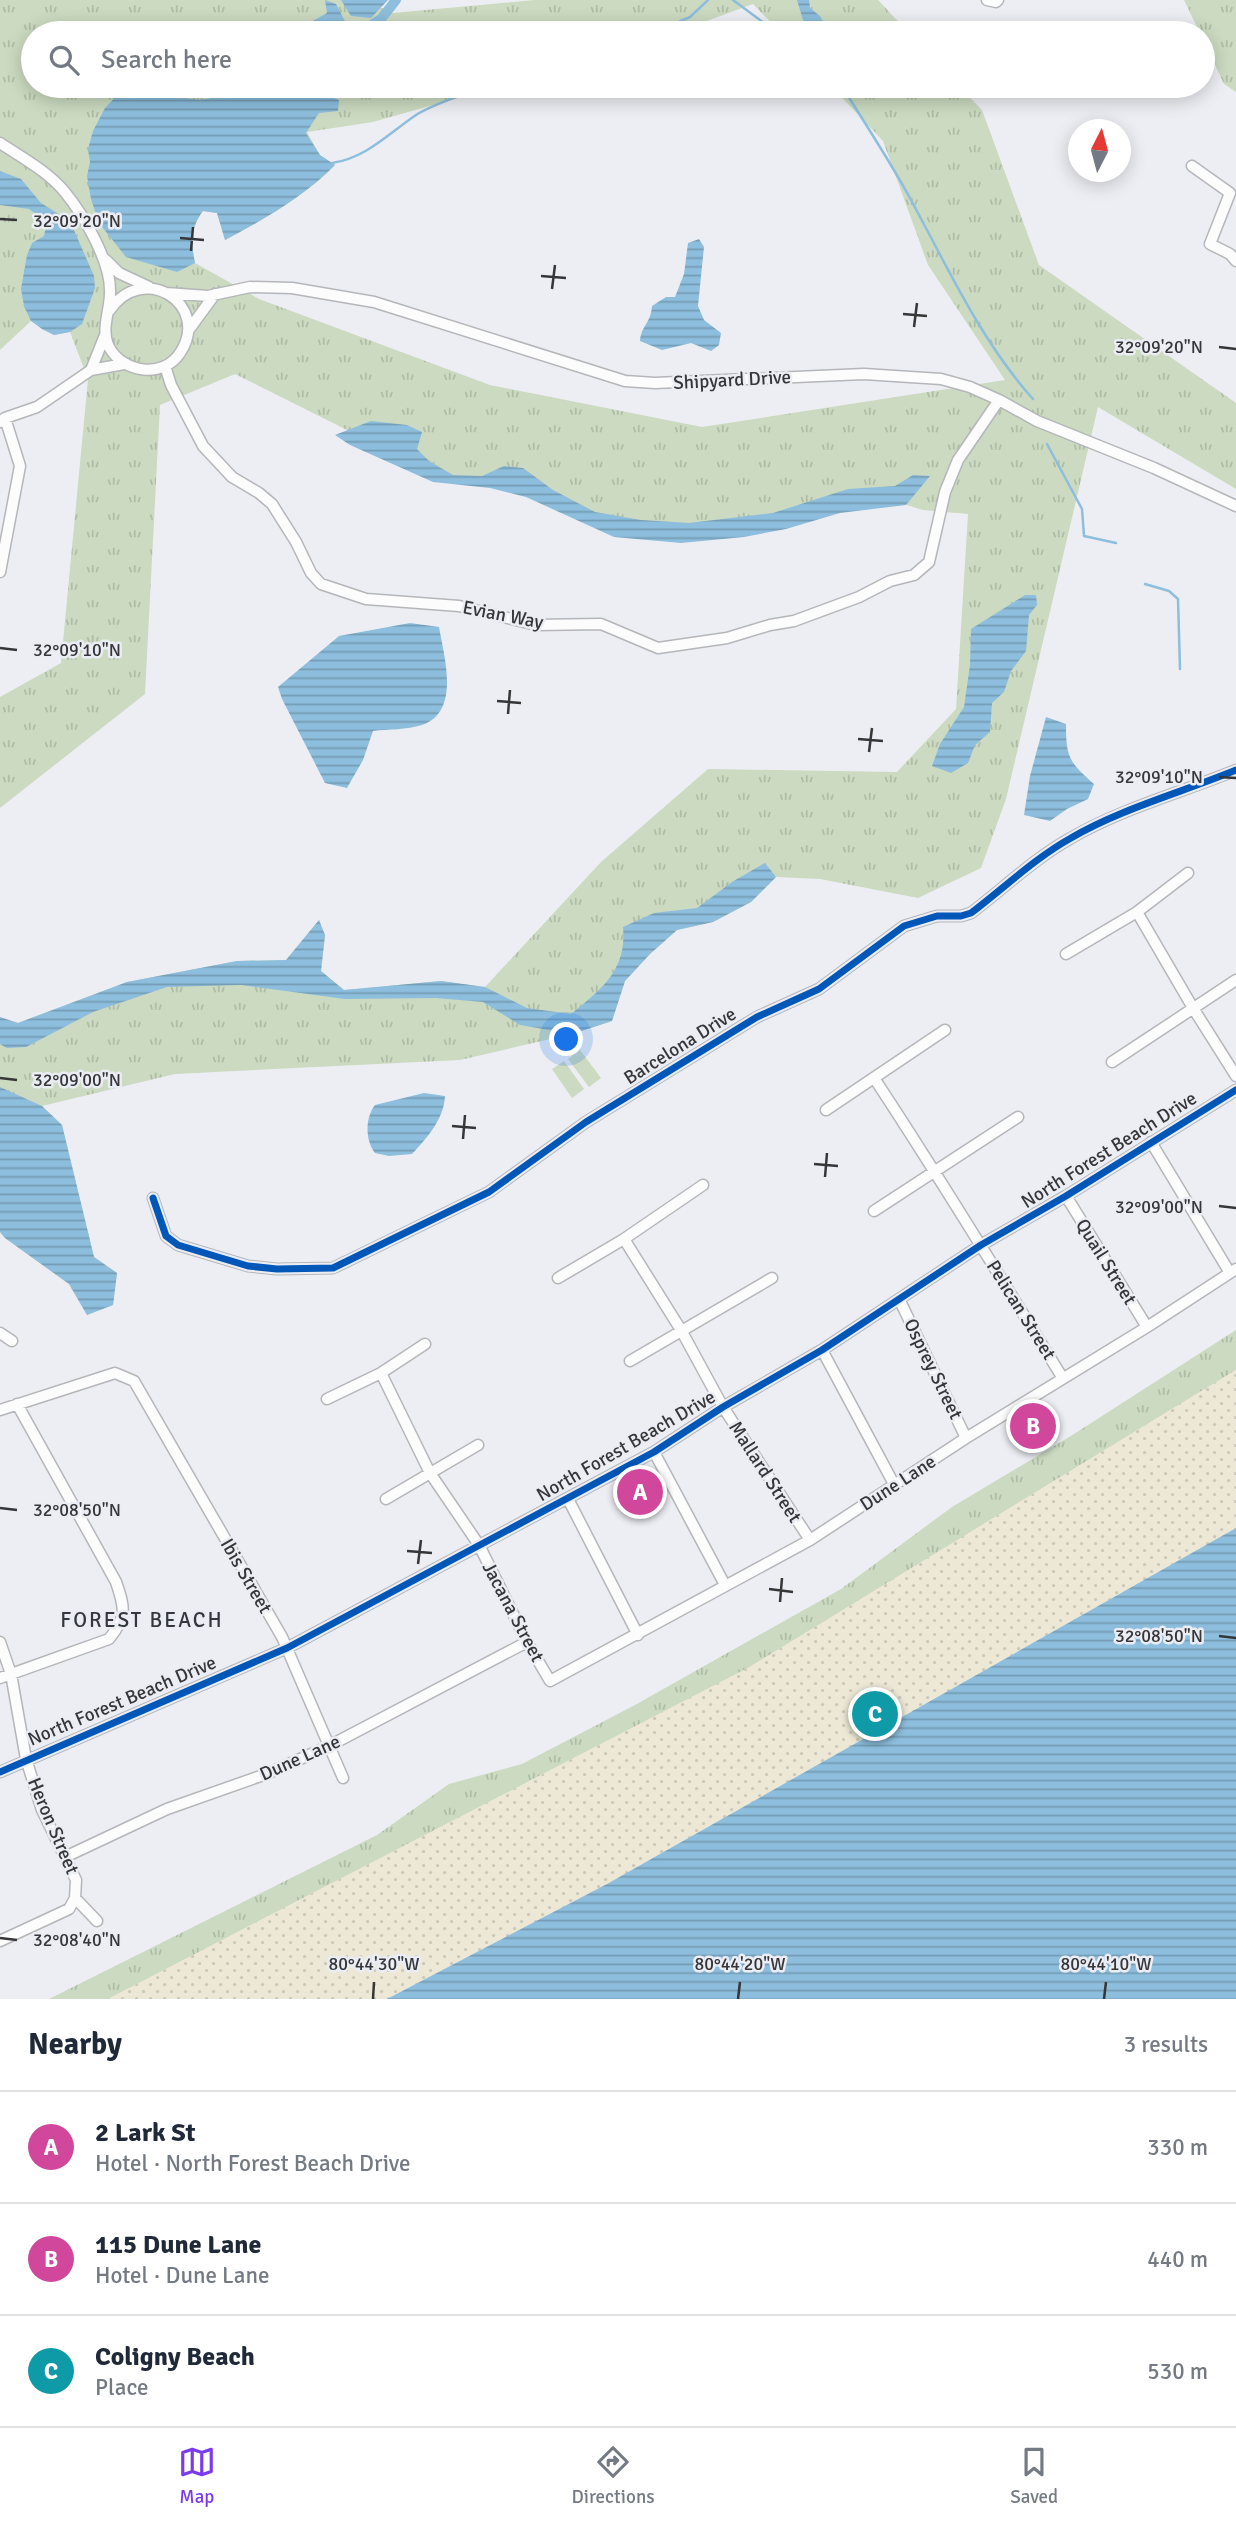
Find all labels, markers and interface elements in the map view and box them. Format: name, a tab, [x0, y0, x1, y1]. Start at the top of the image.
search box	[21, 21, 1215, 98]
icon: search	[45, 41, 83, 79]
text: Search here	[101, 44, 232, 76]
north arrow	[1068, 119, 1131, 182]
text: 32°09'20"N	[33, 210, 121, 232]
text: 32°09'20"N	[1115, 336, 1203, 358]
street label: Shipyard Drive	[672, 365, 792, 395]
street label: Evian Way	[460, 595, 546, 635]
text: 32°09'10"N	[33, 639, 121, 661]
text: 32°09'10"N	[1115, 766, 1203, 788]
street label: Barcelona Drive	[619, 1002, 741, 1090]
your location	[549, 1022, 583, 1056]
text: 32°09'00"N	[33, 1069, 121, 1091]
street label: North Forest Beach Drive	[1017, 1086, 1201, 1214]
text: 32°09'00"N	[1115, 1196, 1203, 1218]
street label: Quail Street	[1070, 1215, 1142, 1310]
street label: Pelican Street	[981, 1256, 1061, 1365]
street label: Osprey Street	[898, 1315, 968, 1424]
street label: North Forest Beach Drive	[532, 1385, 720, 1507]
pin: B	[1010, 1400, 1056, 1452]
street label: Mallard Street	[723, 1417, 807, 1528]
street label: Dune Lane	[855, 1450, 941, 1516]
pin: A	[617, 1466, 663, 1518]
text: 32°08'50"N	[33, 1499, 121, 1521]
street label: Ibis Street	[215, 1534, 277, 1618]
street label: Jacana Street	[477, 1558, 550, 1666]
district label: FOREST BEACH	[60, 1607, 224, 1633]
text: 32°08'50"N	[1115, 1625, 1203, 1647]
street label: North Forest Beach Drive	[24, 1650, 220, 1752]
pin: C	[852, 1688, 898, 1740]
street label: Dune Lane	[256, 1730, 344, 1786]
street label: Heron Street	[22, 1774, 84, 1878]
text: 32°08'40"N	[33, 1929, 121, 1951]
text: 80°44'30"W	[329, 1953, 419, 1975]
text: 80°44'20"W	[695, 1953, 785, 1975]
text: 80°44'10"W	[1061, 1953, 1151, 1975]
text: Nearby	[28, 2026, 122, 2063]
text: 3 results	[1124, 2030, 1208, 2059]
text: 2 Lark St	[95, 2117, 196, 2149]
text: A	[44, 2133, 58, 2162]
text: 330 m	[1147, 2133, 1208, 2162]
text: Hotel · North Forest Beach Drive	[95, 2149, 411, 2178]
text: 115 Dune Lane	[95, 2229, 261, 2261]
text: B	[44, 2245, 58, 2274]
text: 440 m	[1147, 2245, 1208, 2274]
text: Hotel · Dune Lane	[95, 2261, 270, 2290]
text: Coligny Beach	[95, 2341, 255, 2373]
text: C	[44, 2357, 58, 2386]
text: 530 m	[1147, 2357, 1208, 2386]
text: Place	[95, 2373, 149, 2402]
tab: Map	[178, 2443, 216, 2509]
tab: Directions	[572, 2443, 655, 2509]
tab: Saved	[1010, 2443, 1058, 2509]

